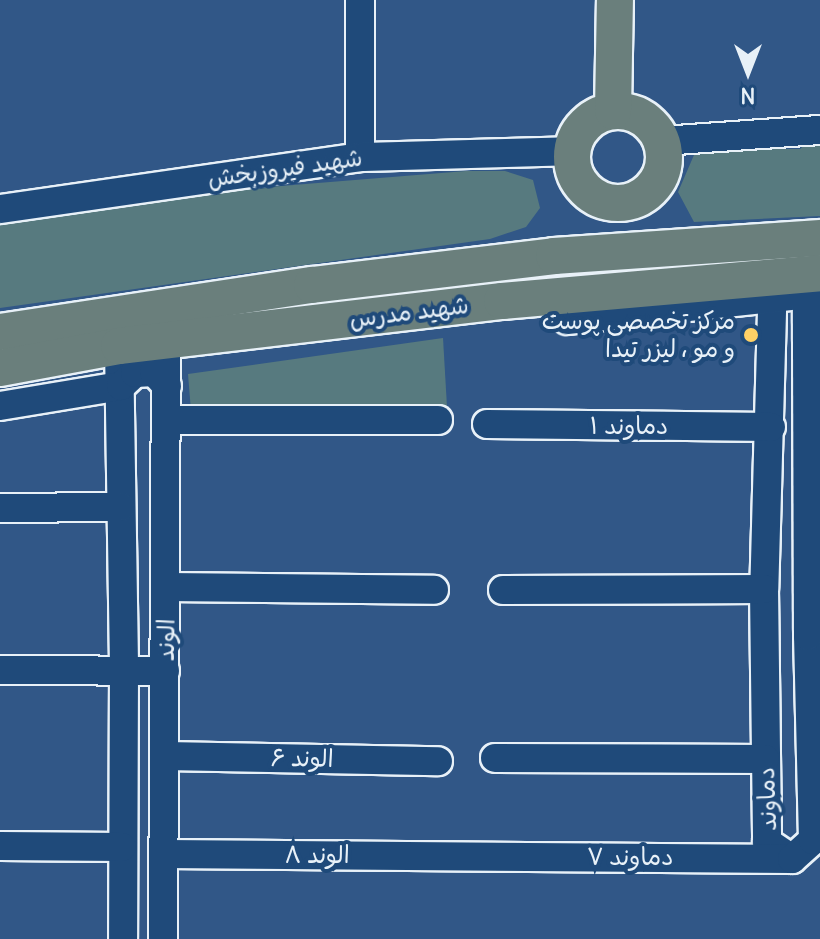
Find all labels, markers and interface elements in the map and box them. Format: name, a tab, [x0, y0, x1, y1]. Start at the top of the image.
north arrow	[708, 32, 788, 112]
text: N	[740, 82, 756, 110]
street label: شهید فیروزبخش	[206, 143, 364, 193]
street label: شهید مدرس	[348, 290, 470, 334]
place label: مرکز تخصصی پوست و مو ، لیزر تیدا	[542, 307, 735, 363]
marker: مرکز تخصصی پوست و مو ، لیزر تیدا	[742, 326, 760, 344]
street label: دماوند ۱	[590, 412, 668, 440]
street label: الوند	[151, 618, 181, 662]
street label: الوند ۶	[270, 743, 334, 773]
street label: دماوند	[751, 766, 783, 832]
street label: الوند ۸	[284, 841, 350, 869]
street label: دماوند ۷	[587, 843, 673, 871]

